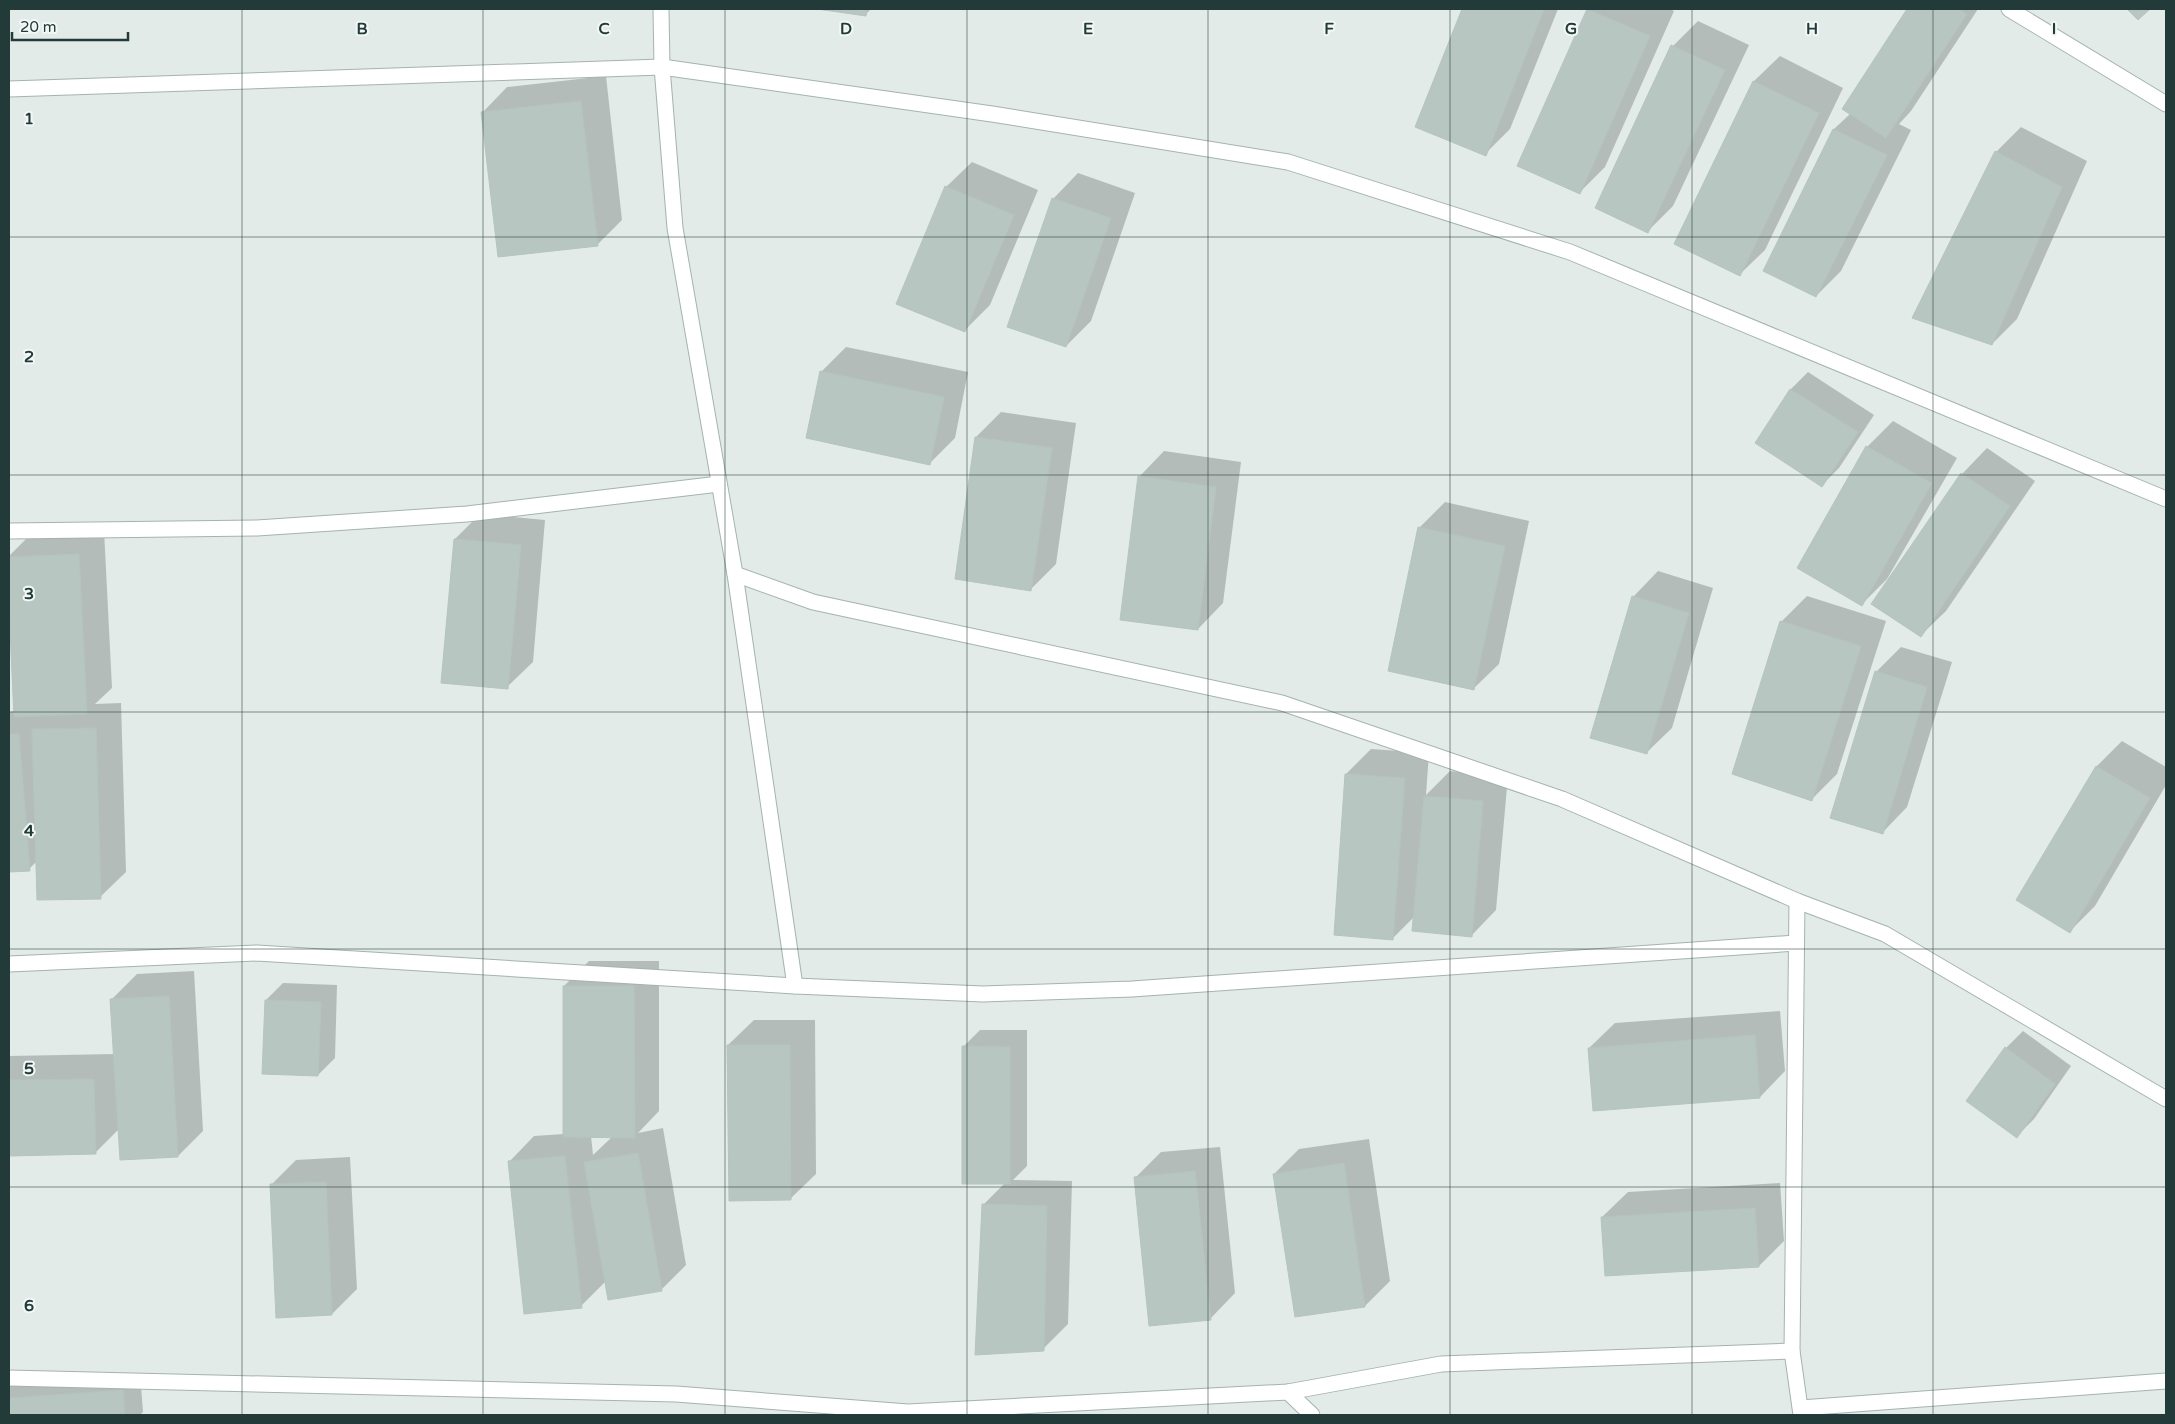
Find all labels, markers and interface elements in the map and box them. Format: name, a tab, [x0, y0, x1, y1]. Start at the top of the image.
scale bar	[12, 10, 129, 42]
text: 20 m	[20, 18, 57, 36]
text: B	[356, 19, 368, 39]
text: C	[598, 19, 610, 39]
text: D	[840, 19, 852, 39]
text: E	[1083, 19, 1093, 39]
text: F	[1324, 19, 1334, 39]
text: G	[1565, 19, 1577, 39]
text: H	[1806, 19, 1818, 39]
text: I	[2052, 19, 2056, 39]
text: 1	[24, 109, 34, 129]
text: 2	[24, 347, 34, 367]
text: 3	[24, 584, 34, 604]
text: 4	[24, 821, 34, 841]
text: 5	[24, 1059, 34, 1079]
text: 6	[24, 1296, 34, 1316]

